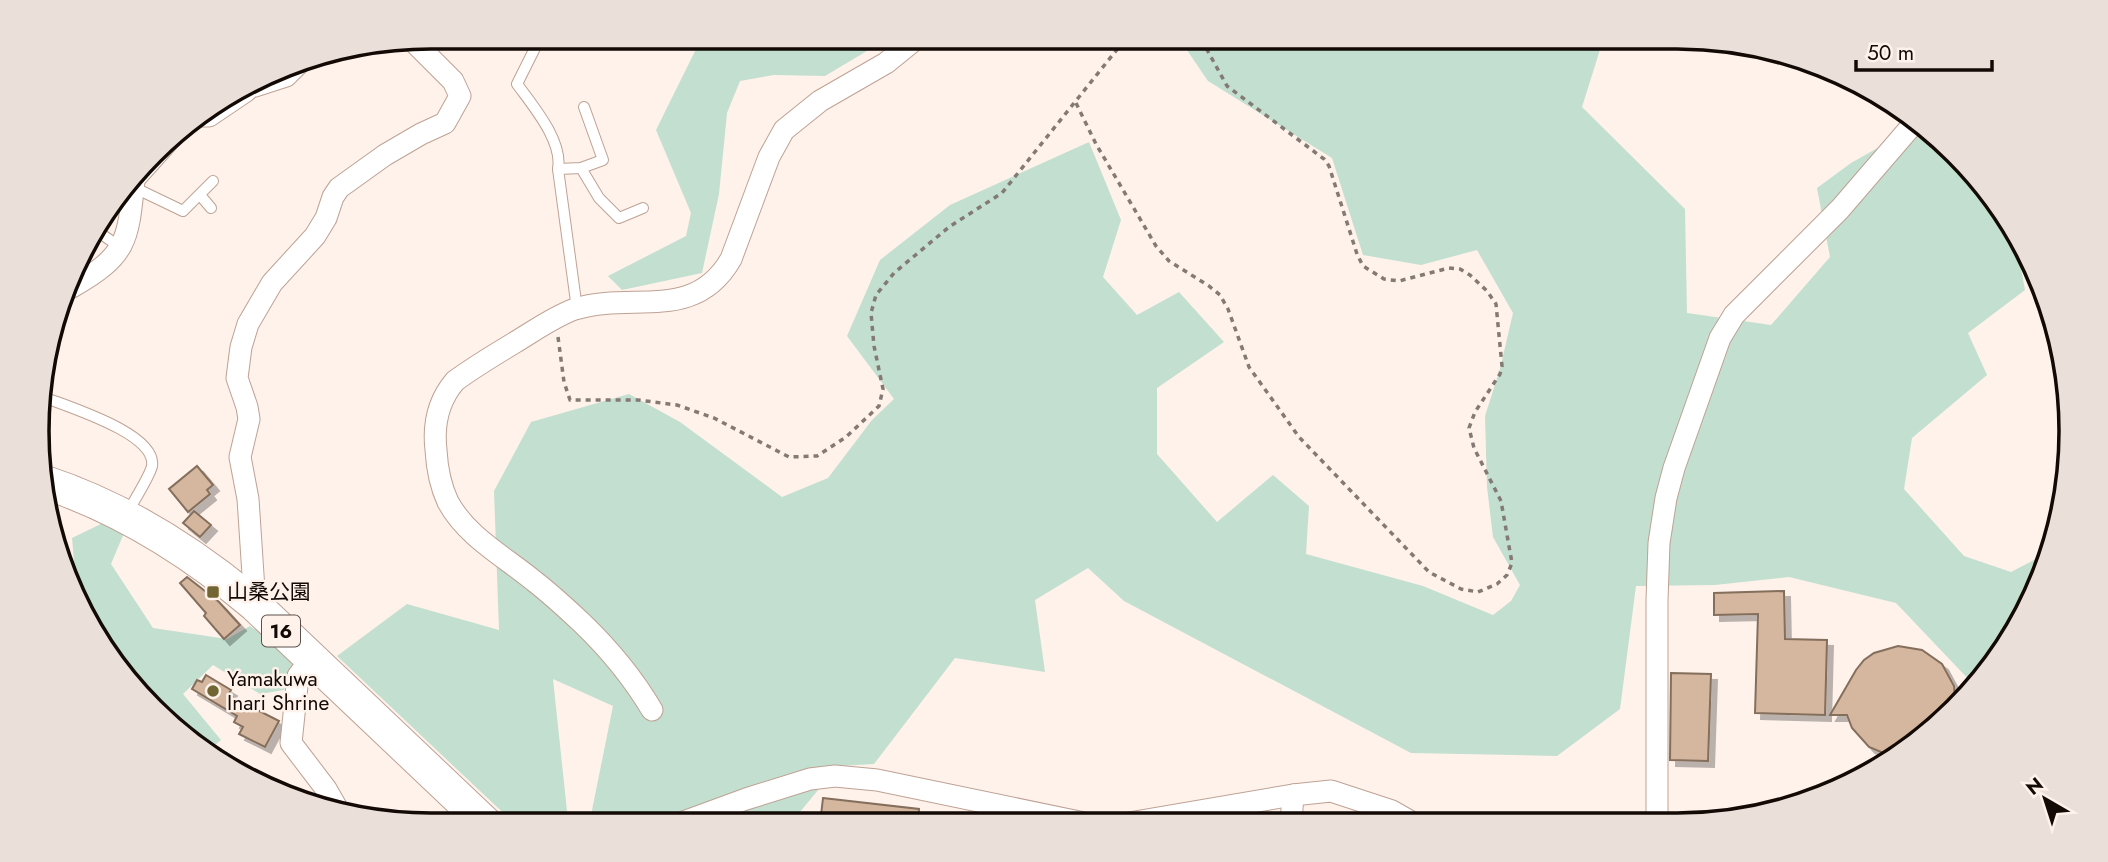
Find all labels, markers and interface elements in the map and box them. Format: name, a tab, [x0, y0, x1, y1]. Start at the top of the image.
scale bar	[1856, 28, 1993, 72]
text: 50 m	[1867, 38, 1914, 68]
place label: 山桑公園	[227, 577, 311, 607]
marker: 山桑公園	[205, 584, 221, 600]
road number: 16	[262, 616, 300, 646]
place label: Yamakuwa Inari Shrine	[227, 664, 329, 718]
marker: Yamakuwa Inari Shrine	[205, 683, 221, 699]
north arrow	[2010, 764, 2080, 834]
text: N	[2020, 771, 2049, 801]

